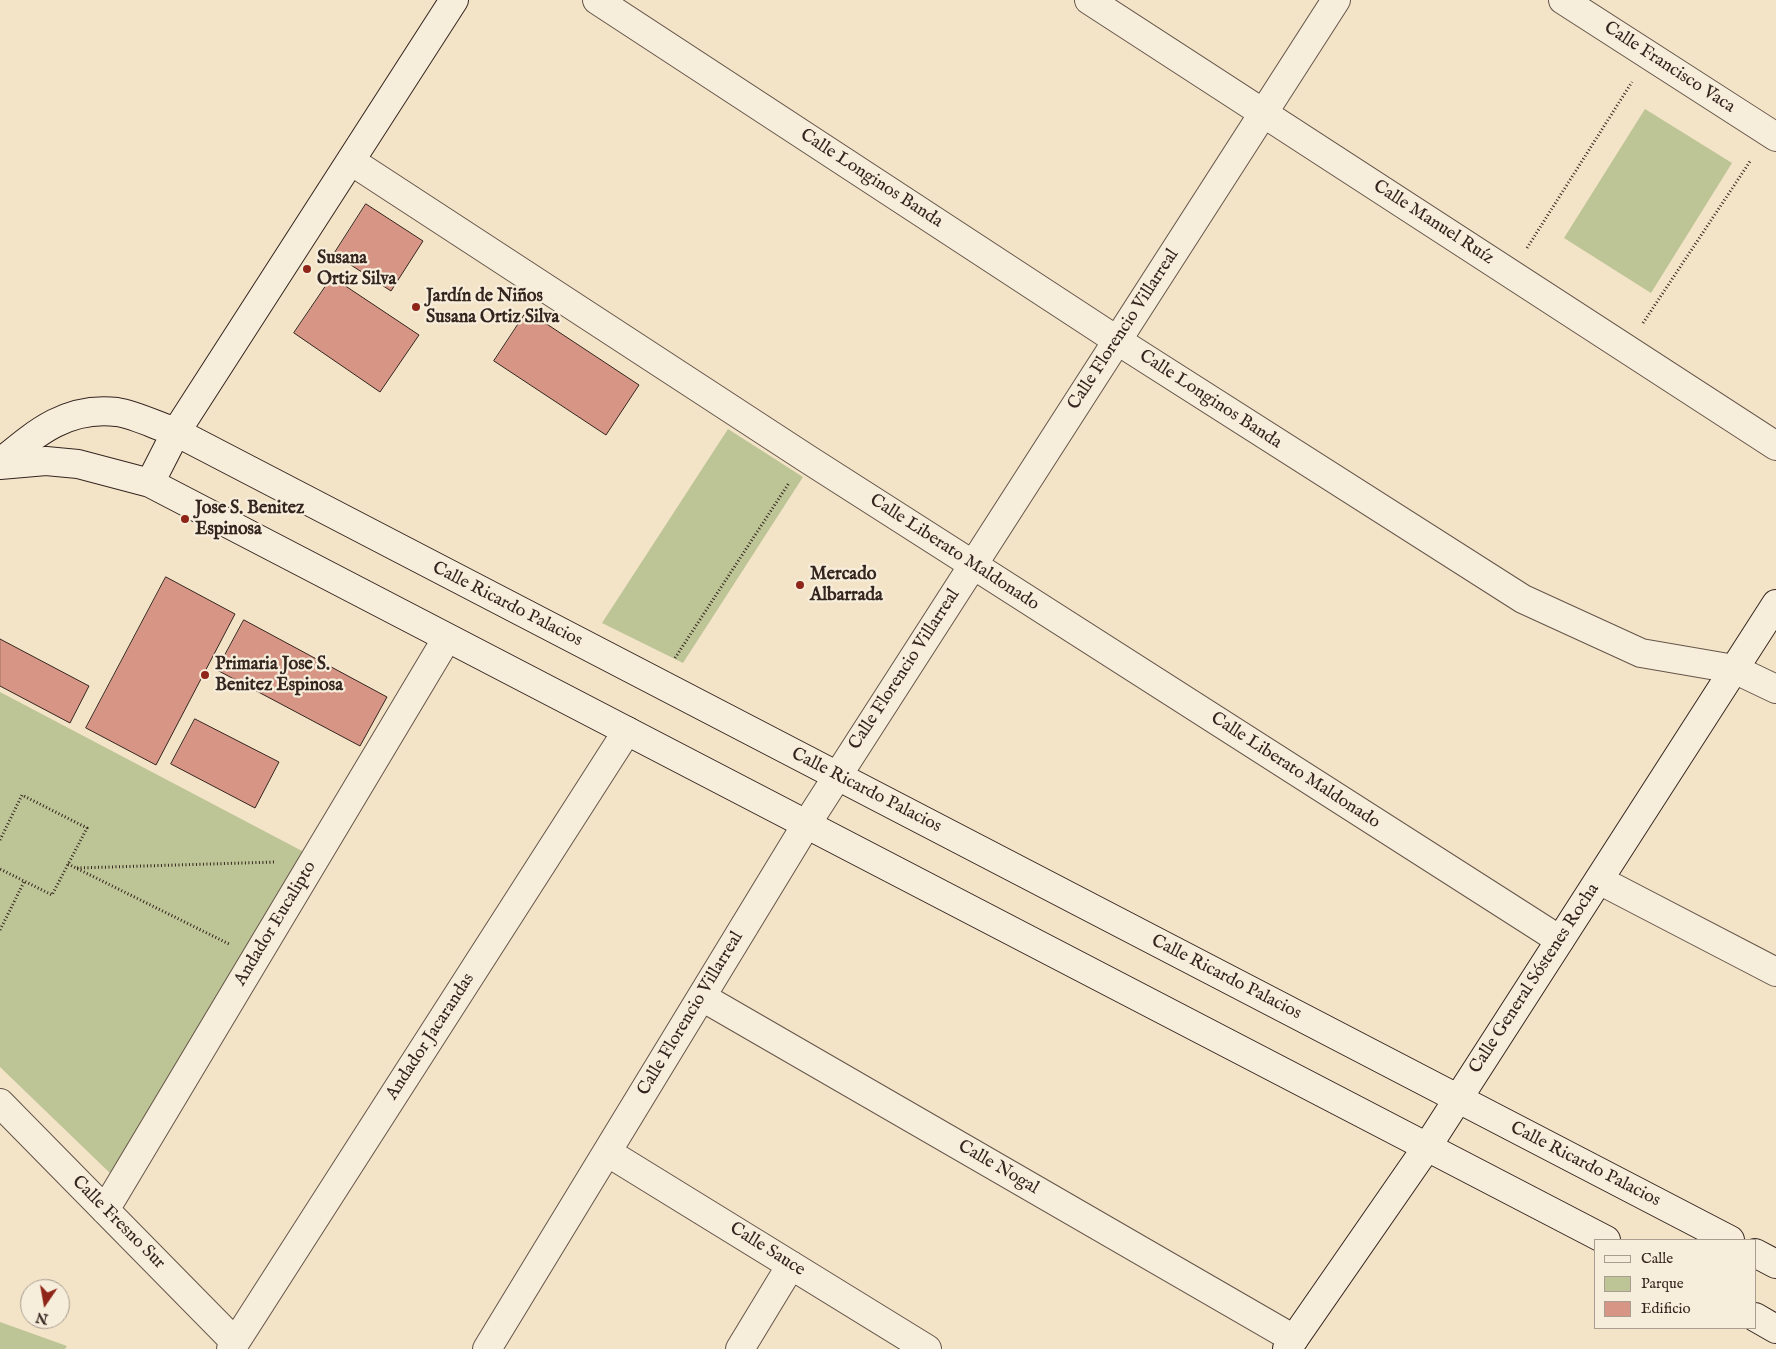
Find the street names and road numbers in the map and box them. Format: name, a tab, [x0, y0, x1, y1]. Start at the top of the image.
street label: Calle Francisco Vaca	[1599, 18, 1739, 118]
street label: Calle Longinos Banda	[796, 125, 946, 233]
street label: Calle Manuel Ruíz	[1369, 176, 1497, 270]
street label: Calle Florencio Villarreal	[1064, 246, 1184, 414]
street label: Calle Longinos Banda	[1135, 346, 1285, 454]
street label: Calle Liberato Maldonado	[865, 490, 1043, 616]
street label: Calle Ricardo Palacios	[428, 558, 586, 652]
street label: Calle Florencio Villarreal	[845, 586, 965, 754]
street label: Calle Liberato Maldonado	[1206, 708, 1384, 834]
street label: Calle Ricardo Palacios	[787, 744, 945, 838]
street label: Andador Eucalipto	[230, 858, 322, 990]
street label: Calle General Sóstenes Rocha	[1465, 880, 1605, 1078]
street label: Calle Florencio Villarreal	[633, 928, 749, 1100]
street label: Calle Ricardo Palacios	[1147, 931, 1305, 1025]
street label: Andador Jacarandas	[382, 970, 480, 1104]
street label: Calle Ricardo Palacios	[1506, 1118, 1664, 1212]
street label: Calle Nogal	[954, 1136, 1042, 1200]
street label: Calle Fresno Sur	[67, 1172, 169, 1274]
street label: Calle Sauce	[725, 1218, 809, 1282]

